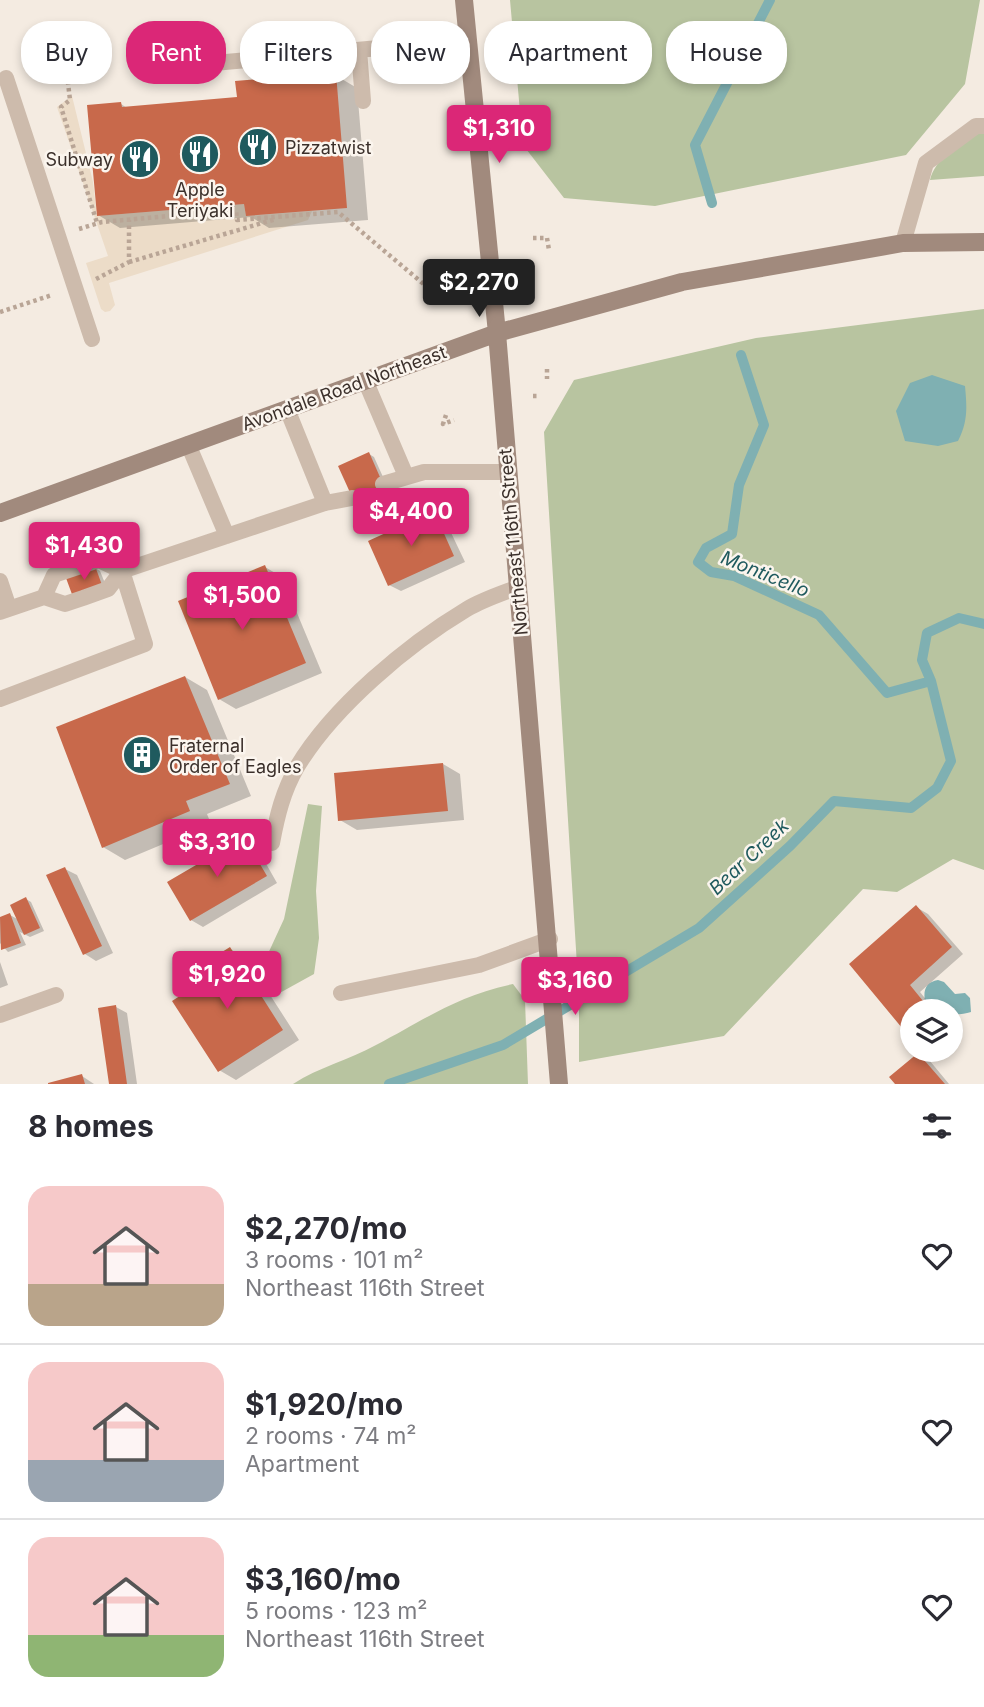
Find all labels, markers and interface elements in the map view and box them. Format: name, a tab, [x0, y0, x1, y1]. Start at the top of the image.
chip: Buy	[21, 21, 112, 84]
chip: Rent	[126, 21, 226, 84]
chip: Filters	[240, 21, 357, 84]
chip: New	[371, 21, 470, 84]
chip: Apartment	[484, 21, 652, 84]
chip: House	[666, 21, 787, 84]
pin: $1,310	[442, 106, 556, 165]
text: $1,310	[463, 114, 535, 142]
restaurant icon: Pizzatwist	[237, 126, 279, 168]
restaurant icon: Apple Teriyaki	[179, 133, 221, 175]
place label: Pizzatwist	[285, 137, 372, 158]
restaurant icon: Subway	[119, 138, 161, 180]
place label: Subway	[45, 149, 113, 170]
place label: Apple Teriyaki	[167, 179, 233, 221]
pin: $2,270	[422, 260, 536, 319]
text: $2,270	[439, 268, 519, 296]
street label: Avondale Road Northeast	[239, 341, 449, 435]
street label: Northeast 116th Street	[494, 448, 532, 636]
pin: $4,400	[354, 489, 468, 548]
text: $4,400	[369, 497, 453, 525]
pin: $1,430	[27, 522, 141, 582]
text: $1,430	[45, 531, 123, 559]
water label: Monticello	[718, 546, 812, 602]
pin: $1,500	[185, 572, 299, 632]
text: $1,500	[203, 581, 281, 609]
building icon: Fraternal Order of Eagles	[121, 734, 163, 776]
place label: Fraternal Order of Eagles	[169, 735, 301, 777]
water label: Bear Creek	[704, 814, 794, 900]
pin: $3,310	[160, 820, 274, 879]
text: $3,310	[179, 828, 255, 856]
pin: $1,920	[170, 951, 284, 1011]
pin: $3,160	[518, 958, 632, 1017]
text: $1,920	[188, 960, 266, 988]
text: $3,160	[537, 966, 613, 994]
map controls	[900, 999, 963, 1062]
button: layers	[900, 999, 963, 1062]
icon: filters	[918, 1107, 956, 1145]
text: 8 homes	[28, 1108, 154, 1144]
text: $2,270/mo	[245, 1210, 407, 1246]
icon: home	[84, 1214, 168, 1298]
icon: heart	[918, 1237, 956, 1275]
text: 3 rooms · 101 m²	[245, 1246, 423, 1274]
text: Northeast 116th Street	[245, 1274, 484, 1302]
text: $1,920/mo	[245, 1386, 403, 1422]
icon: home	[84, 1390, 168, 1474]
icon: heart	[918, 1413, 956, 1451]
text: 2 rooms · 74 m²	[245, 1422, 417, 1450]
text: Apartment	[245, 1450, 359, 1478]
text: $3,160/mo	[245, 1561, 401, 1597]
icon: home	[84, 1565, 168, 1649]
icon: heart	[918, 1588, 956, 1626]
text: 5 rooms · 123 m²	[245, 1597, 428, 1625]
text: Northeast 116th Street	[245, 1625, 484, 1653]

